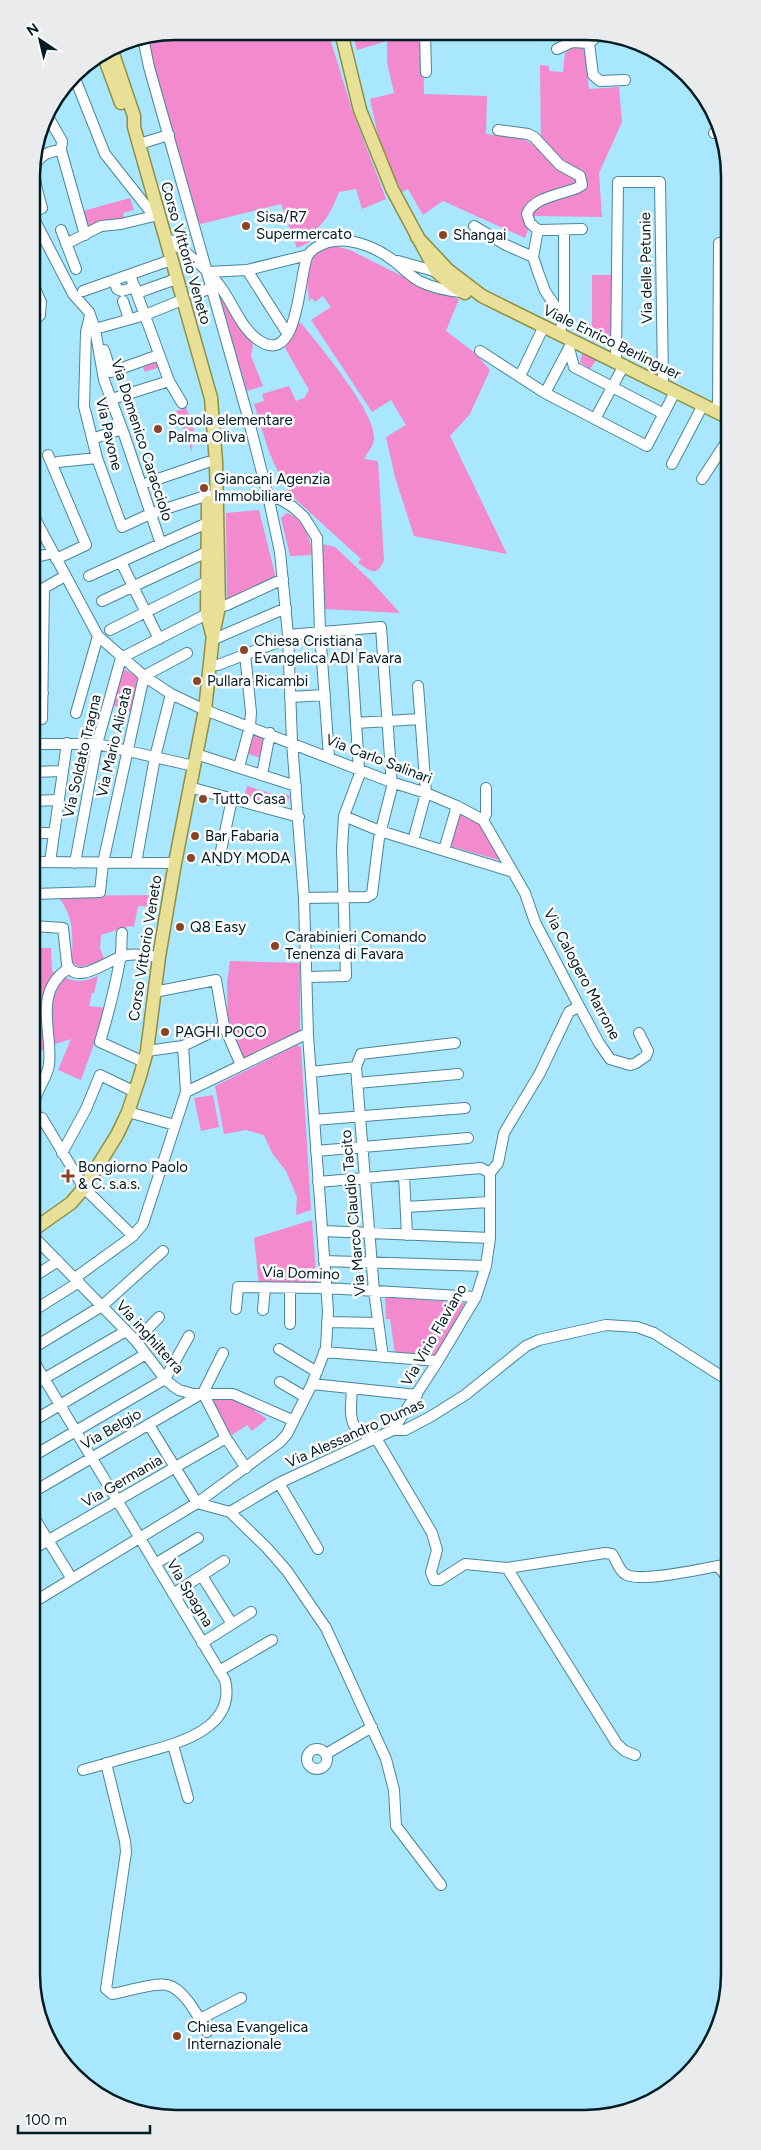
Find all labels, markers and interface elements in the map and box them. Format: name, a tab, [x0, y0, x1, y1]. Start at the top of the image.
north arrow	[15, 15, 65, 65]
text: N	[24, 20, 42, 40]
street label: Corso Vittorio Veneto	[157, 180, 215, 327]
place label: Sisa/R7 Supermercato	[256, 208, 352, 243]
street label: Via delle Petunie	[636, 212, 656, 324]
marker: Sisa/R7 Supermercato	[240, 220, 252, 232]
place label: Shangai	[453, 226, 507, 244]
marker: Shangai	[437, 229, 449, 241]
street label: Viale Enrico Berlinguer	[540, 301, 684, 383]
street label: Via Domenico Caracciolo	[107, 357, 177, 524]
street label: Via Pavone	[92, 396, 126, 472]
place label: Scuola elementare Palma Oliva	[168, 411, 293, 446]
marker: Scuola elementare Palma Oliva	[152, 423, 164, 435]
place label: Giancani Agenzia Immobiliare	[214, 470, 330, 505]
marker: Giancani Agenzia Immobiliare	[198, 482, 210, 494]
place label: Chiesa Cristiana Evangelica ADI Favara	[254, 632, 402, 667]
marker: Chiesa Cristiana Evangelica ADI Favara	[238, 644, 250, 656]
place label: Pullara Ricambi	[207, 672, 308, 690]
marker: Pullara Ricambi	[191, 675, 203, 687]
street label: Via Mario Alicata	[93, 685, 135, 799]
street label: Via Soldato Tragna	[59, 693, 105, 819]
street label: Via Carlo Salinari	[323, 730, 435, 788]
place label: Tutto Casa	[213, 790, 286, 808]
marker: Tutto Casa	[197, 793, 209, 805]
place label: Bar Fabaria	[205, 827, 279, 845]
marker: Bar Fabaria	[189, 830, 201, 842]
place label: ANDY MODA	[201, 849, 291, 867]
marker: ANDY MODA	[185, 852, 197, 864]
street label: Corso Vittorio Veneto	[125, 873, 165, 1022]
street label: Via Calogero Marrone	[540, 905, 624, 1043]
place label: Q8 Easy	[190, 918, 246, 936]
marker: Q8 Easy	[174, 921, 186, 933]
place label: Carabinieri Comando Tenenza di Favara	[285, 928, 427, 963]
marker: Carabinieri Comando Tenenza di Favara	[269, 940, 281, 952]
place label: PAGHI POCO	[175, 1023, 267, 1041]
marker: PAGHI POCO	[159, 1026, 171, 1038]
street label: Via Marco Claudio Tacito	[337, 1129, 369, 1297]
place label: Bongiorno Paolo & C. s.a.s.	[78, 1158, 188, 1193]
marker: Bongiorno Paolo & C. s.a.s.	[62, 1170, 74, 1182]
street label: Via Domino	[262, 1263, 340, 1283]
street label: Via Virio Flaviano	[397, 1280, 471, 1389]
street label: Via inghilterra	[112, 1297, 188, 1377]
street label: Via Alessandro Dumas	[283, 1394, 427, 1472]
street label: Via Belgio	[78, 1404, 145, 1454]
street label: Via Germania	[79, 1451, 165, 1511]
street label: Via Spagna	[163, 1556, 217, 1630]
place label: Chiesa Evangelica Internazionale	[187, 2018, 308, 2053]
marker: Chiesa Evangelica Internazionale	[171, 2030, 183, 2042]
scale bar	[18, 2102, 150, 2134]
text: 100 m	[25, 2111, 67, 2129]

